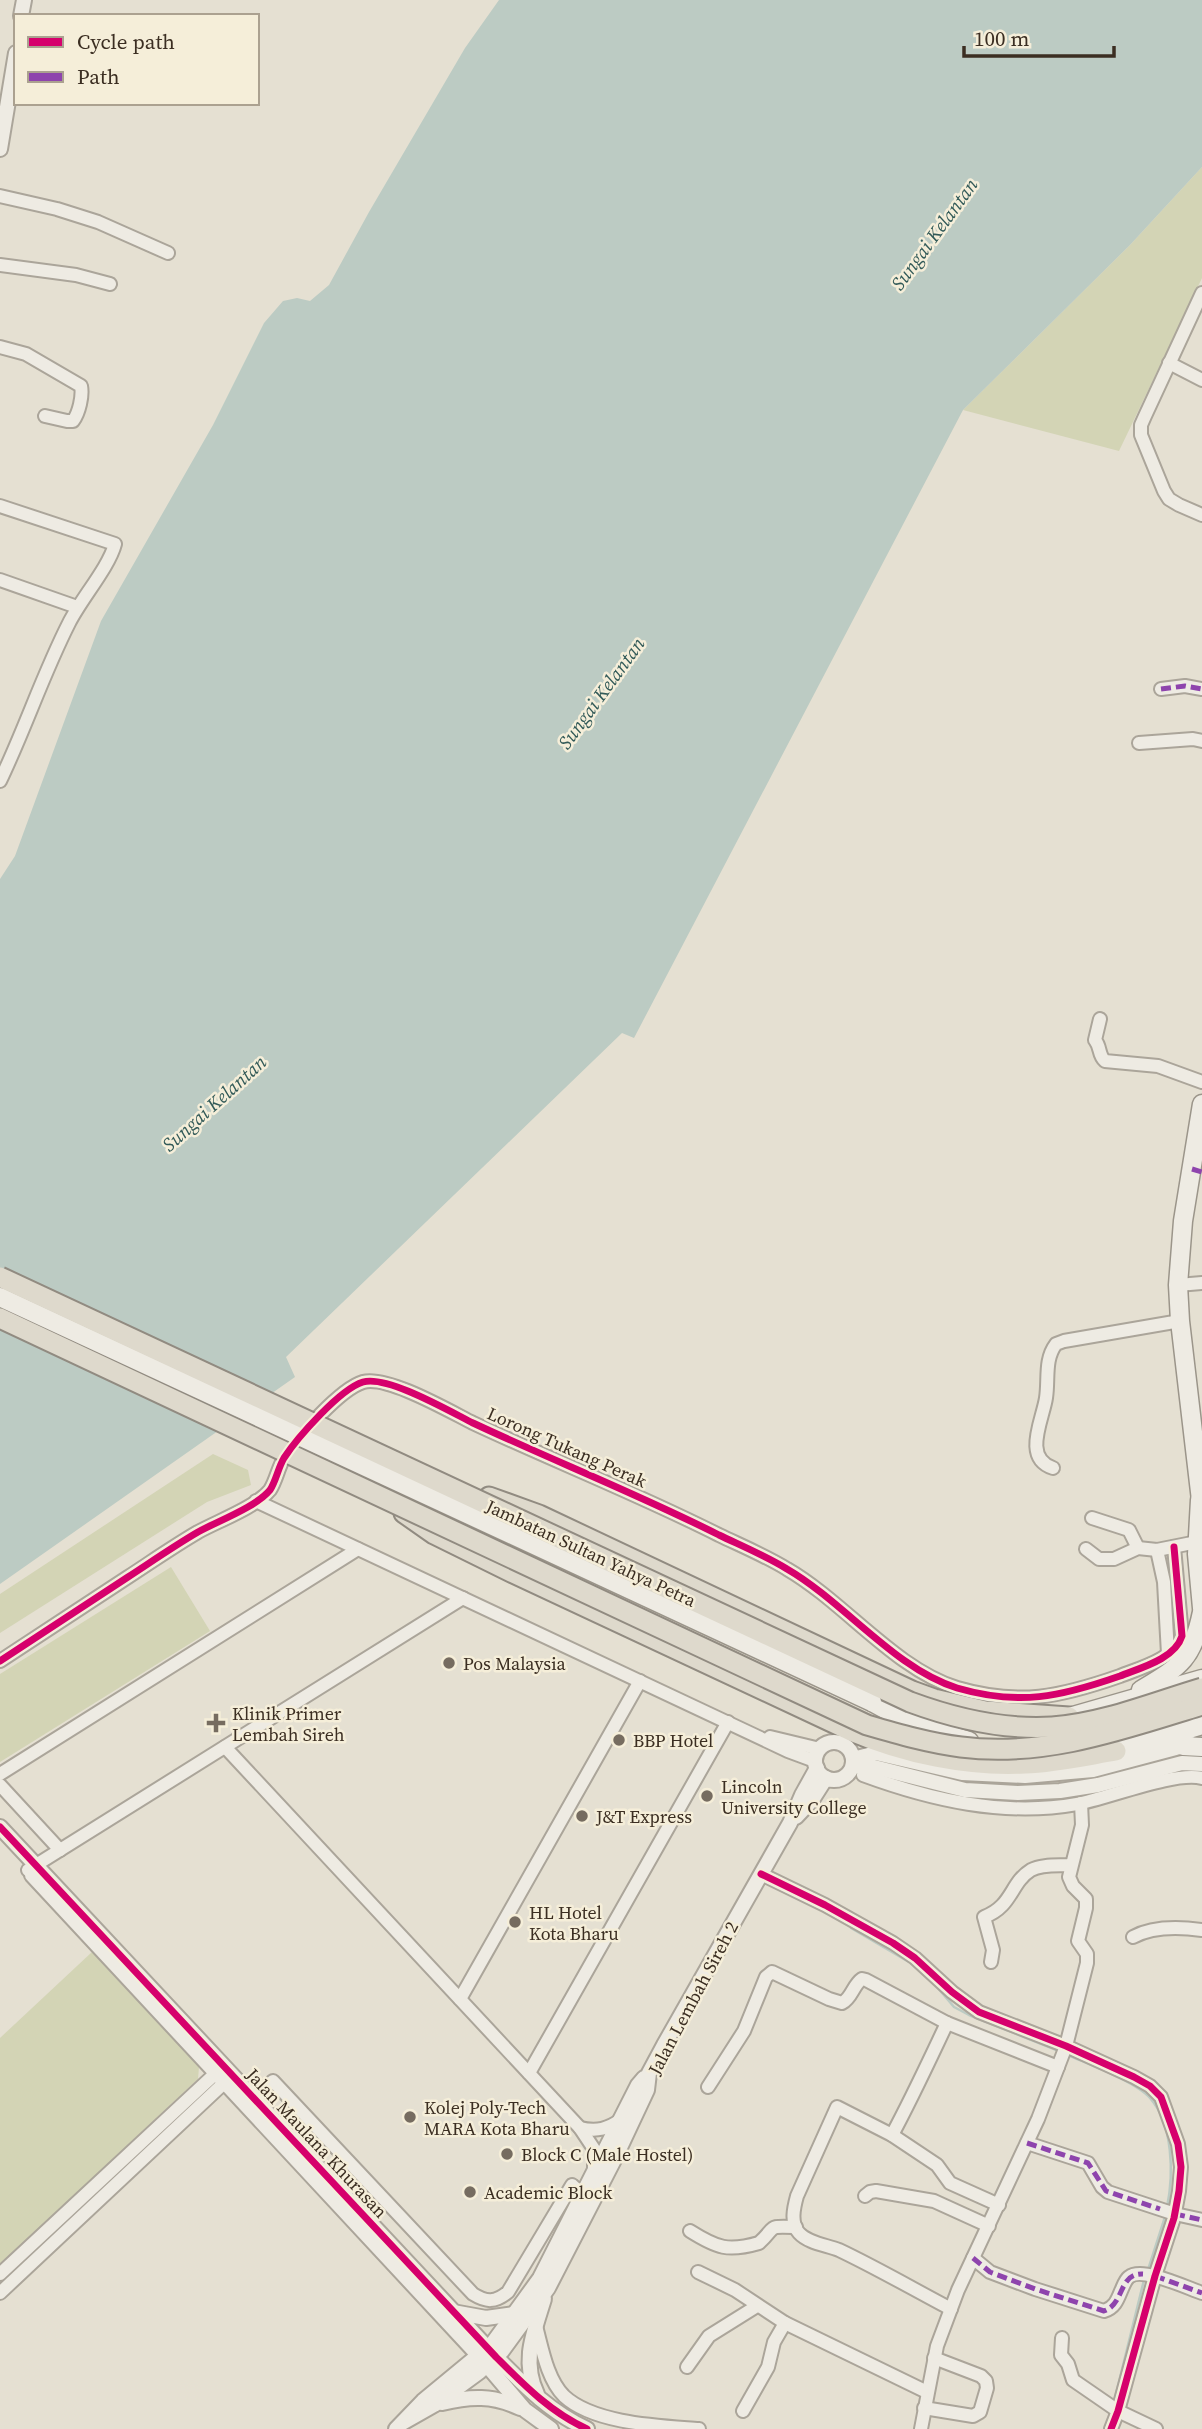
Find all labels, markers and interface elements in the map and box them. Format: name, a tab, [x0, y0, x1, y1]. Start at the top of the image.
legend	[14, 14, 259, 105]
scale bar	[964, 14, 1114, 58]
text: 100 m	[974, 24, 1029, 53]
text: Cycle path	[77, 27, 175, 56]
text: Path	[77, 62, 120, 91]
water label: Sungai Kelantan	[885, 173, 984, 295]
water label: Sungai Kelantan	[552, 632, 651, 754]
water label: Sungai Kelantan	[156, 1049, 272, 1157]
street label: Lorong Tukang Perak	[483, 1401, 651, 1493]
street label: Jambatan Sultan Yahya Petra	[481, 1493, 701, 1613]
place label: Pos Malaysia	[463, 1651, 567, 1676]
marker: Pos Malaysia	[441, 1655, 457, 1671]
place label: Klinik Primer Lembah Sireh	[232, 1701, 345, 1747]
marker: Klinik Primer Lembah Sireh	[206, 1713, 226, 1733]
place label: BBP Hotel	[633, 1728, 713, 1753]
marker: BBP Hotel	[611, 1732, 627, 1748]
place label: Lincoln University College	[721, 1774, 867, 1820]
marker: Lincoln University College	[699, 1788, 715, 1804]
place label: J&T Express	[595, 1804, 692, 1829]
marker: J&T Express	[574, 1808, 590, 1824]
place label: HL Hotel Kota Bharu	[529, 1900, 619, 1946]
marker: HL Hotel Kota Bharu	[507, 1914, 523, 1930]
street label: Jalan Lembah Sireh 2	[641, 1917, 744, 2080]
street label: Jalan Maulana Khurasan	[240, 2062, 393, 2223]
place label: Kolej Poly-Tech MARA Kota Bharu	[424, 2095, 570, 2141]
marker: Kolej Poly-Tech MARA Kota Bharu	[402, 2109, 418, 2125]
place label: Block C (Male Hostel)	[521, 2142, 693, 2167]
marker: Block C (Male Hostel)	[499, 2146, 515, 2162]
place label: Academic Block	[484, 2180, 612, 2205]
marker: Academic Block	[462, 2184, 478, 2200]

